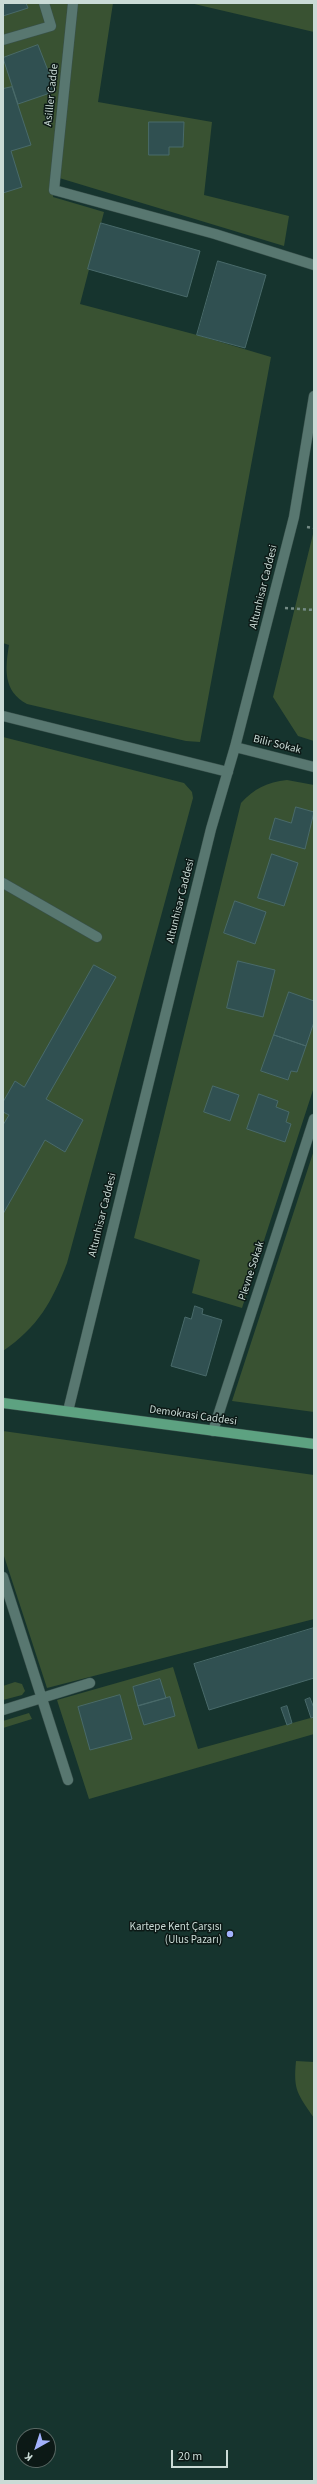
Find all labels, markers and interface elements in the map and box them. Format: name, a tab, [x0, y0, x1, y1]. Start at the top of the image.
street label: Asilller Cadde	[42, 63, 62, 127]
street label: Altunhisar Caddesi	[247, 544, 281, 630]
street label: Bilir Sokak	[252, 733, 302, 757]
street label: Altunhisar Caddesi	[164, 858, 198, 944]
street label: Altunhisar Caddesi	[86, 1172, 120, 1258]
street label: Plevne Sokak	[236, 1240, 268, 1302]
street label: Demokrasi Caddesi	[148, 1403, 238, 1429]
place label: Kartepe Kent Çarşısı (Ulus Pazarı)	[130, 1921, 222, 1947]
marker: Kartepe Kent Çarşısı (Ulus Pazarı)	[225, 1929, 235, 1939]
north arrow	[16, 2428, 56, 2468]
scale bar	[173, 2442, 230, 2468]
text: 20 m	[178, 2448, 202, 2465]
text: K	[21, 2449, 36, 2465]

